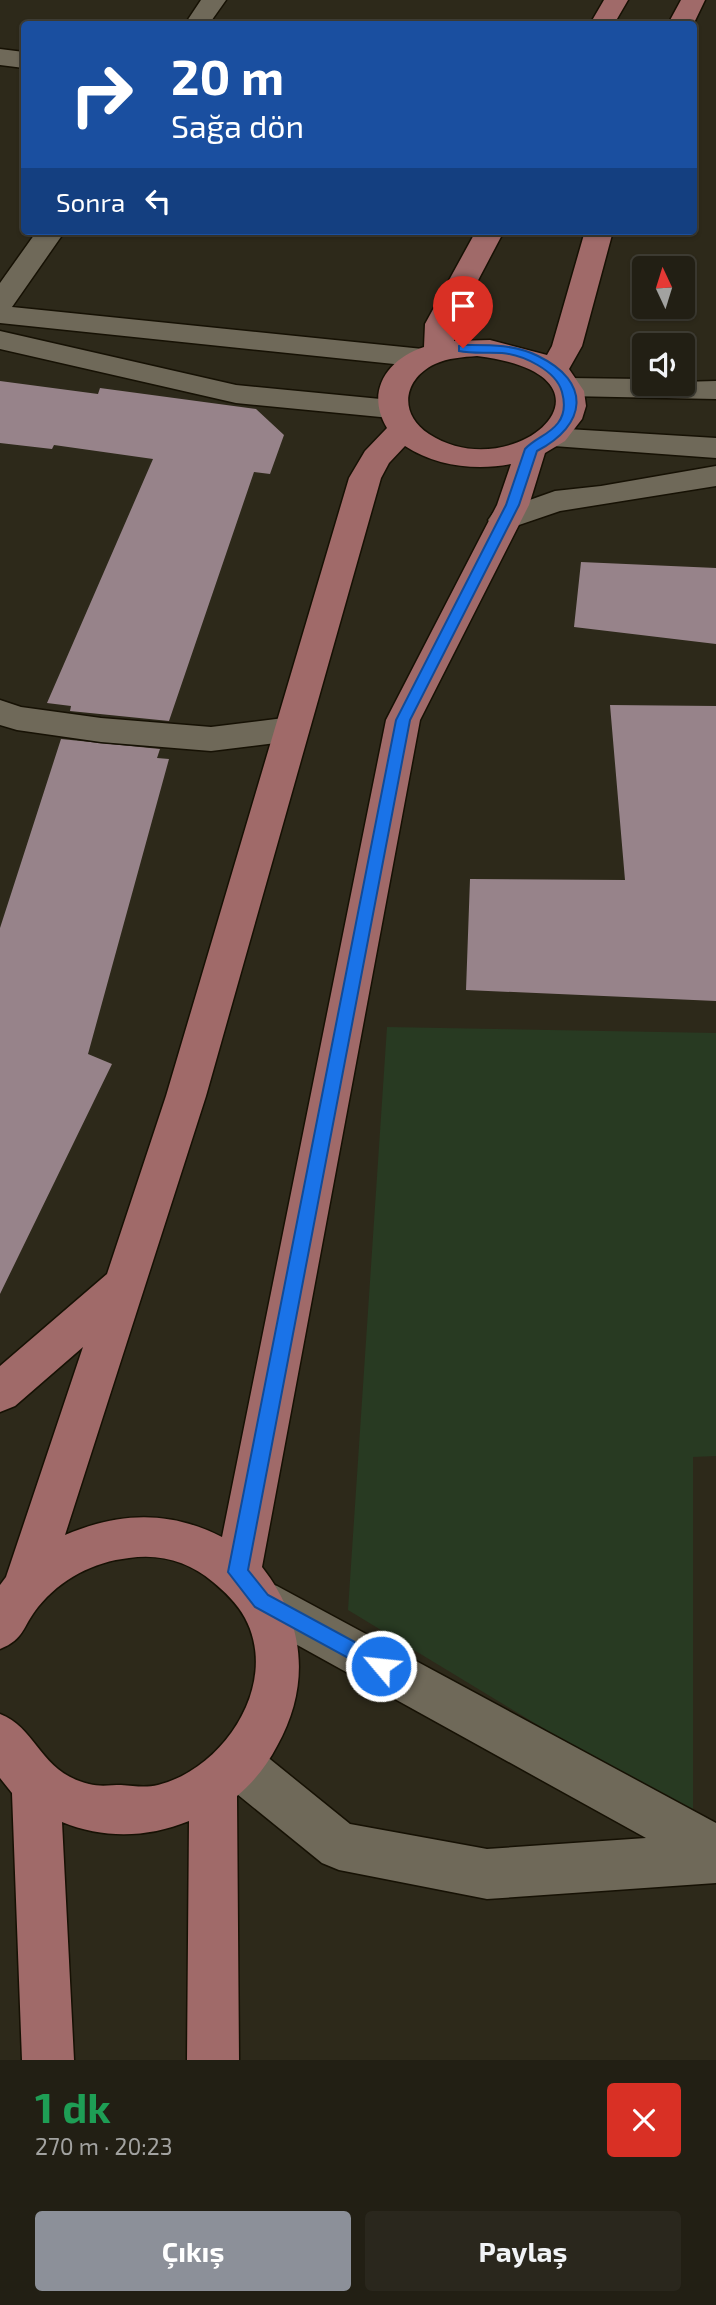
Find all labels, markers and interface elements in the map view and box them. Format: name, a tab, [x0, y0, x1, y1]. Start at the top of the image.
text: 20 m	[171, 46, 284, 105]
icon: right	[56, 49, 147, 140]
text: Sağa dön	[171, 106, 304, 144]
icon: left	[139, 182, 177, 220]
text: Sonra	[56, 186, 125, 217]
north arrow	[632, 256, 695, 318]
map controls	[632, 256, 695, 396]
pin	[433, 276, 493, 348]
icon: arrive	[444, 287, 482, 325]
button: sound	[632, 333, 695, 396]
position arrow	[344, 1629, 418, 1703]
text: 1 dk	[35, 2081, 111, 2131]
button: close	[607, 2083, 681, 2157]
text: 270 m · 20:23	[35, 2132, 172, 2160]
button: Çıkış	[35, 2211, 351, 2291]
button: Paylaş	[365, 2211, 681, 2291]

